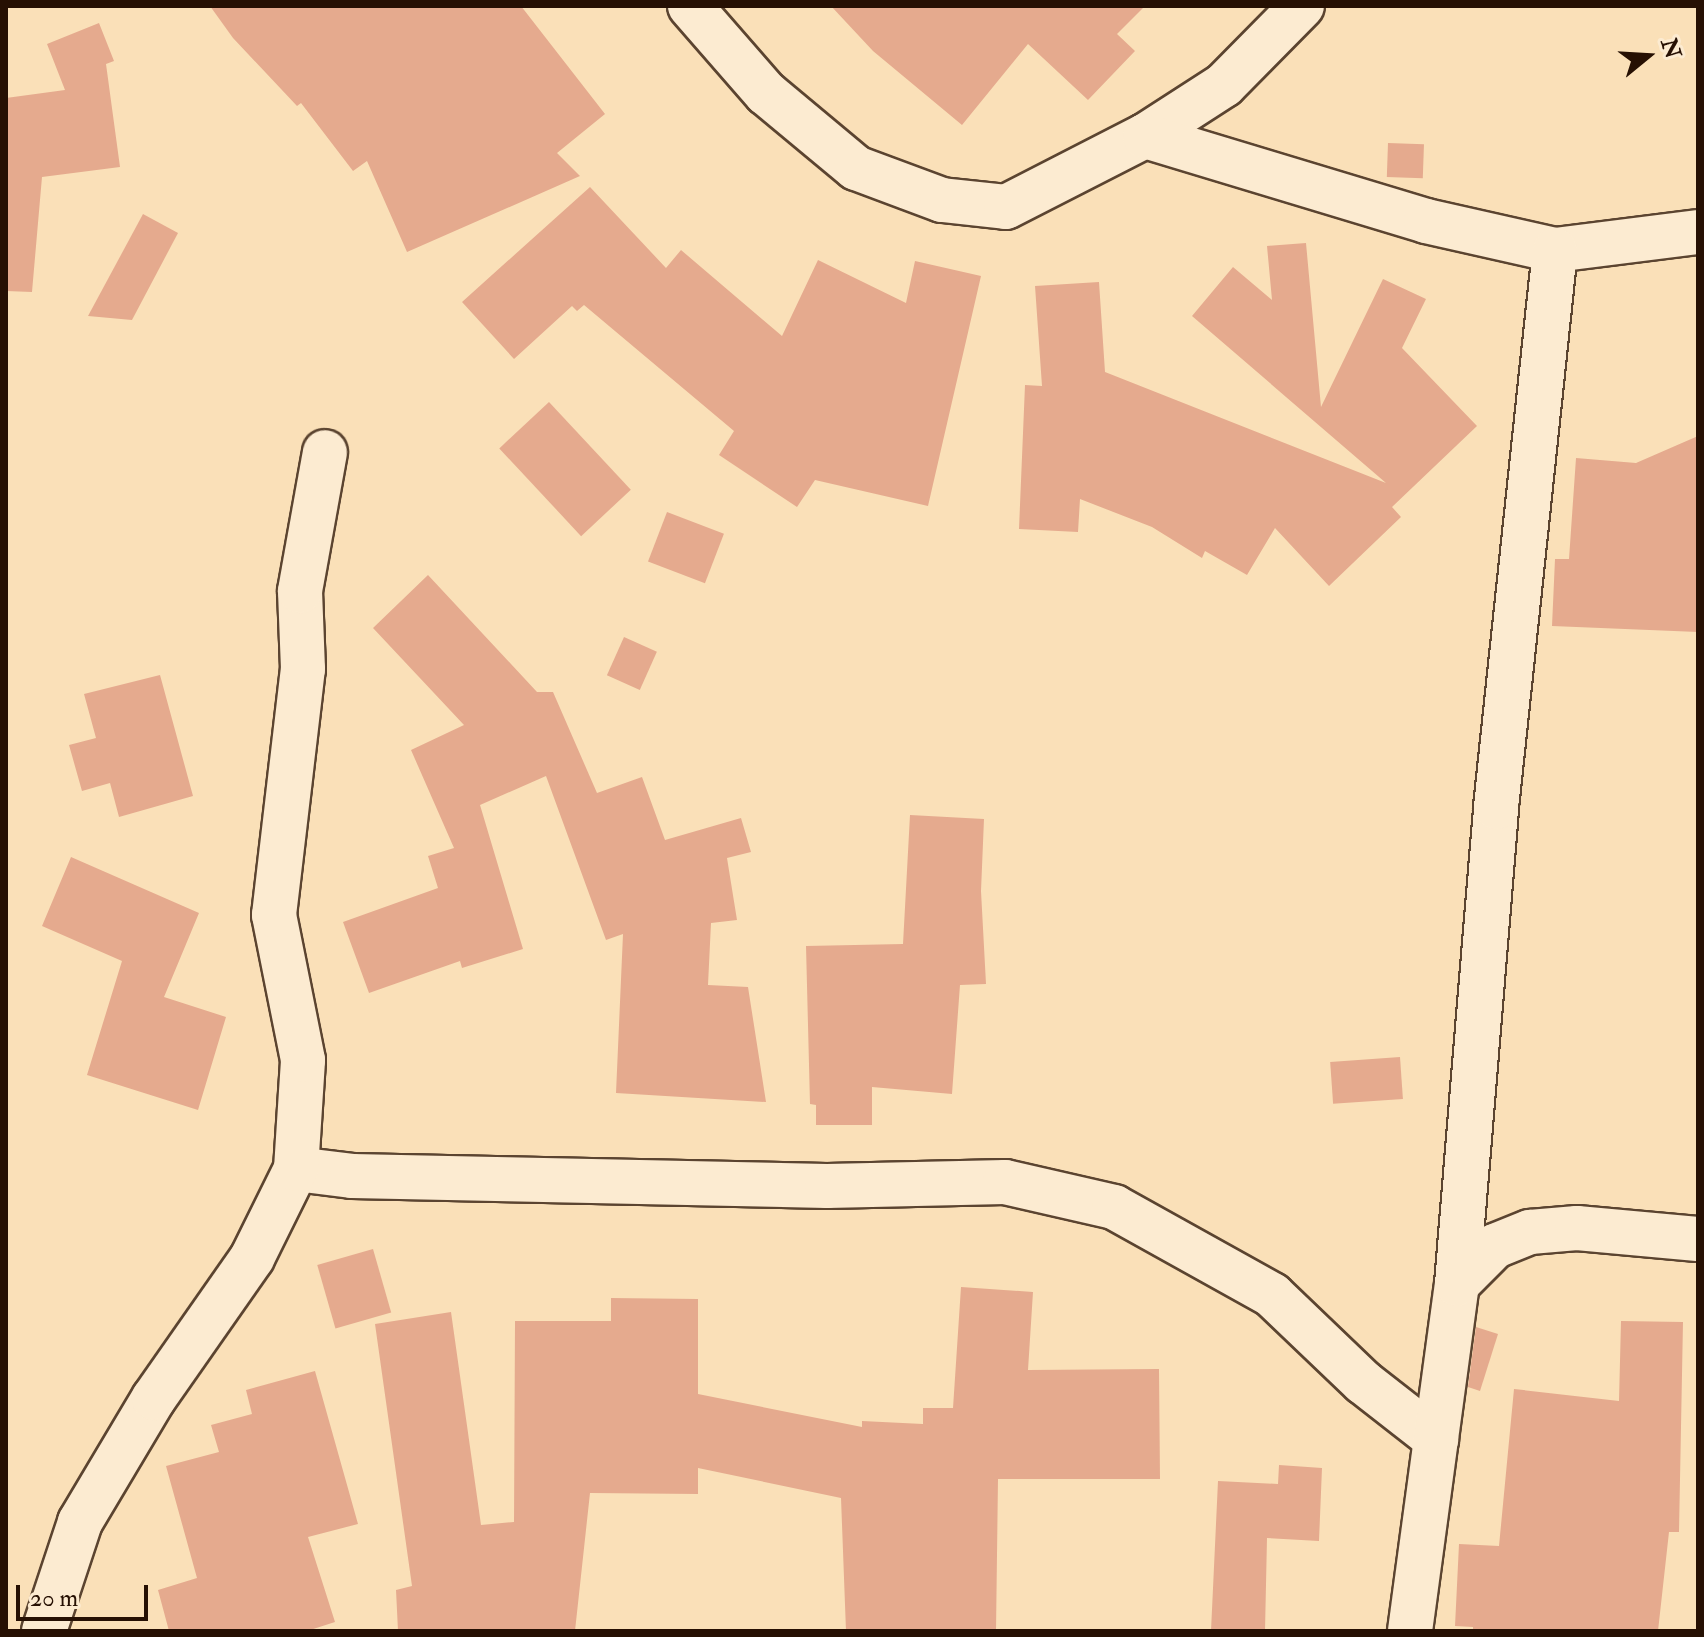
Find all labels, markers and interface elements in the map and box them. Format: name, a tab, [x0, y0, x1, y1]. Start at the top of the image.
north arrow	[1608, 16, 1688, 96]
text: N	[1654, 35, 1687, 62]
scale bar	[20, 1569, 152, 1619]
text: 20 m	[30, 1583, 78, 1614]

